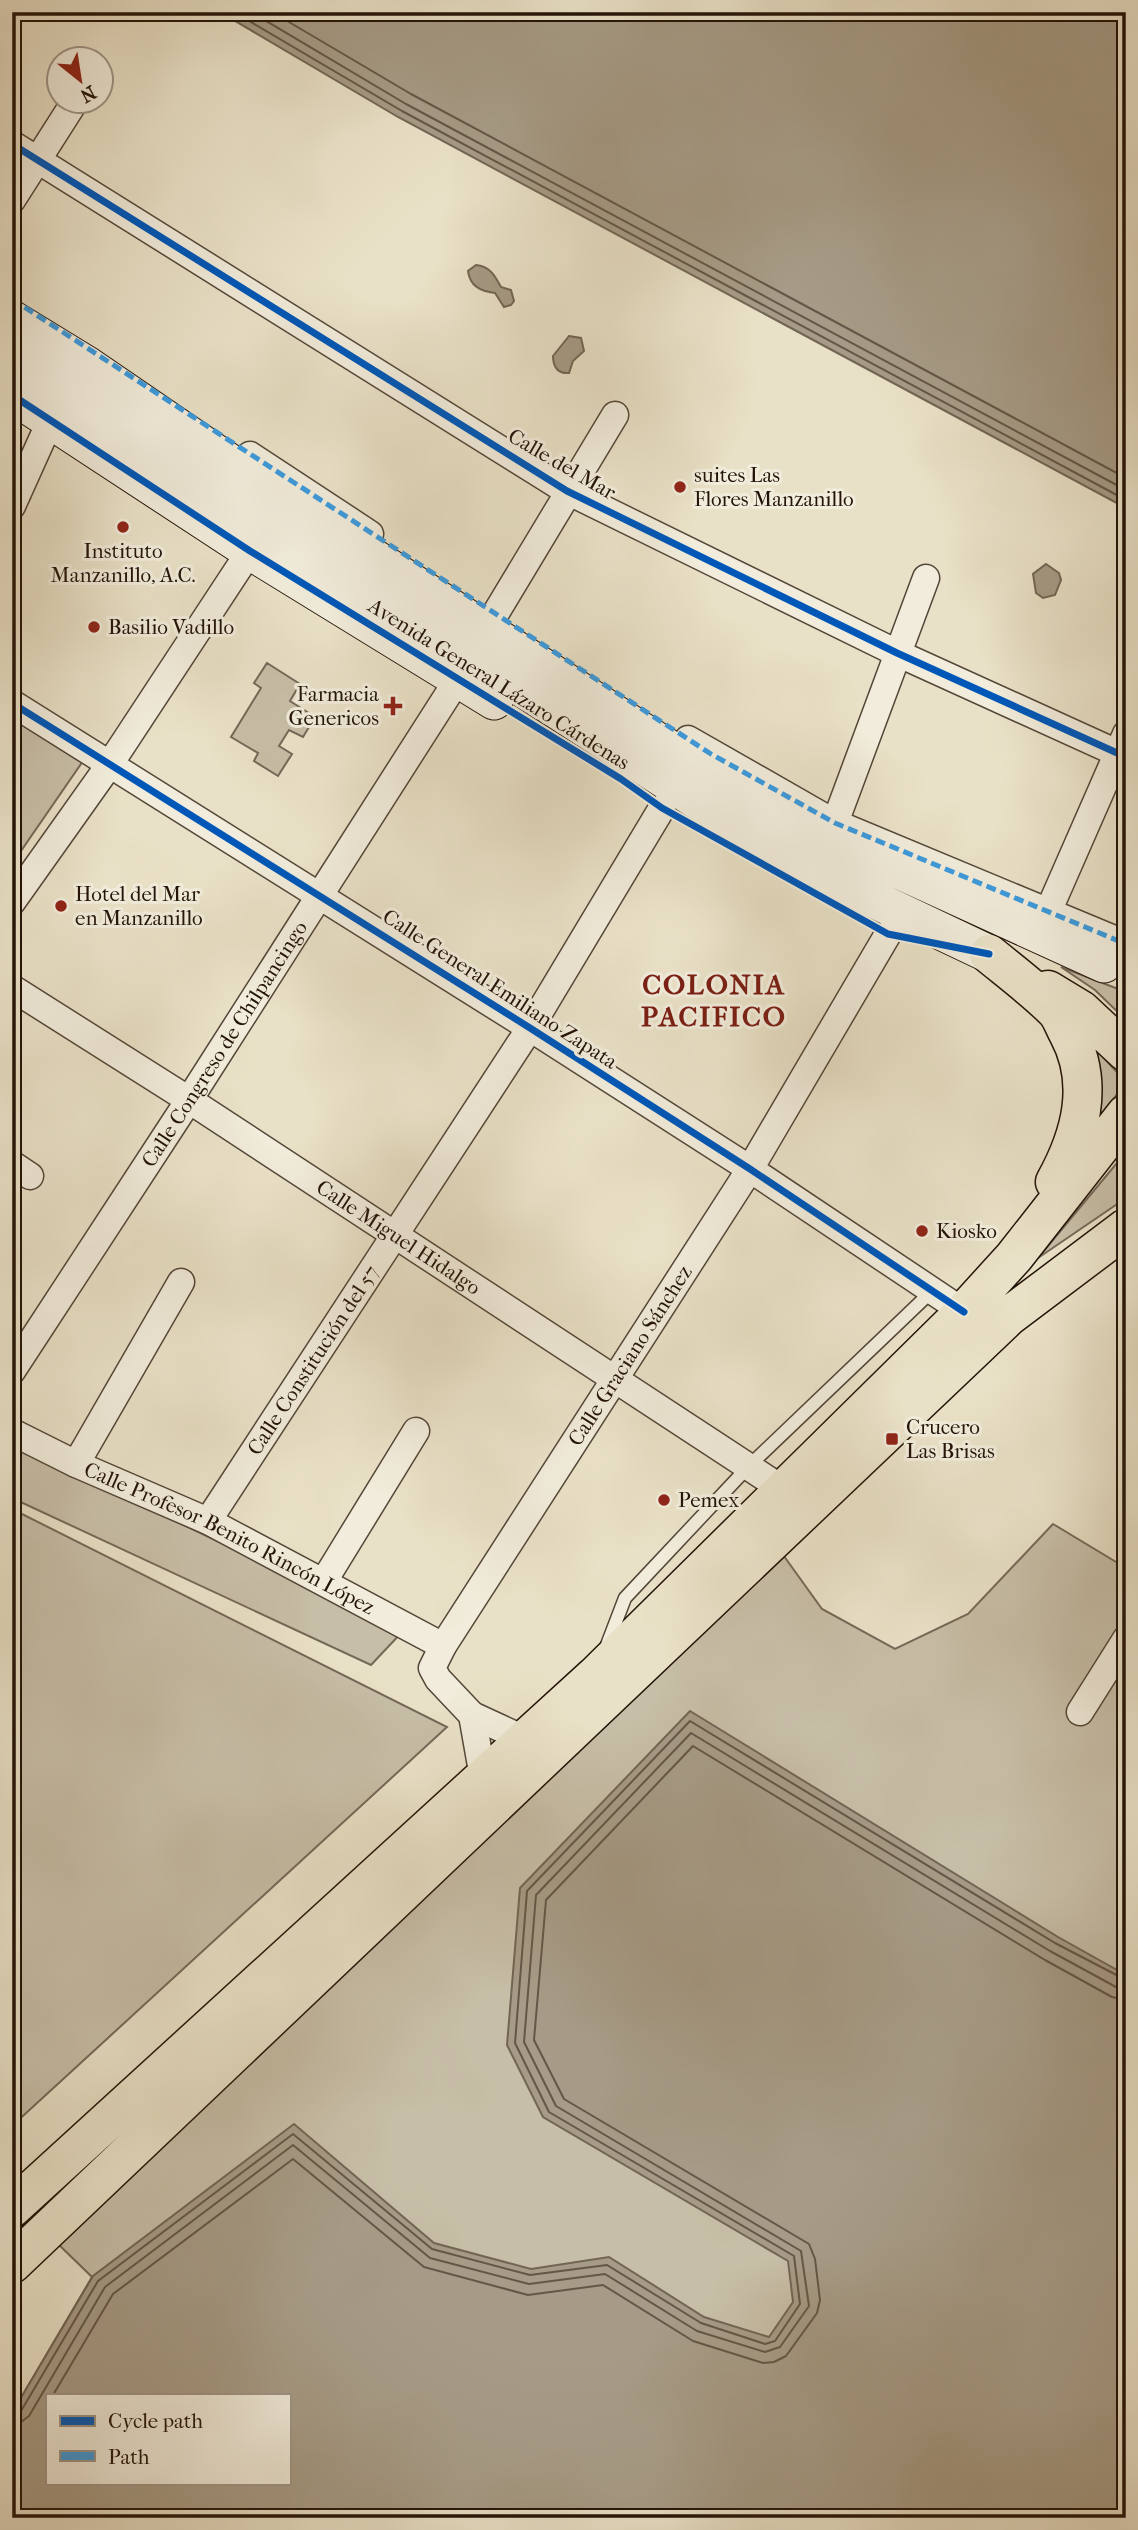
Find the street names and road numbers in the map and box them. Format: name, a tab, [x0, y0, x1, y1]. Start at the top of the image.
street label: Calle del Mar	[504, 424, 620, 504]
street label: Avenida General Lázaro Cárdenas	[363, 593, 634, 775]
street label: Calle General Emiliano Zapata	[378, 904, 622, 1074]
street label: Calle Congreso de Chilpancingo	[137, 916, 312, 1171]
street label: Calle Miguel Hidalgo	[312, 1175, 485, 1300]
street label: Calle Constitución del 57	[242, 1261, 384, 1460]
street label: Calle Graciano Sánchez	[563, 1261, 697, 1450]
street label: Calle Profesor Benito Rincón López	[81, 1457, 379, 1619]

